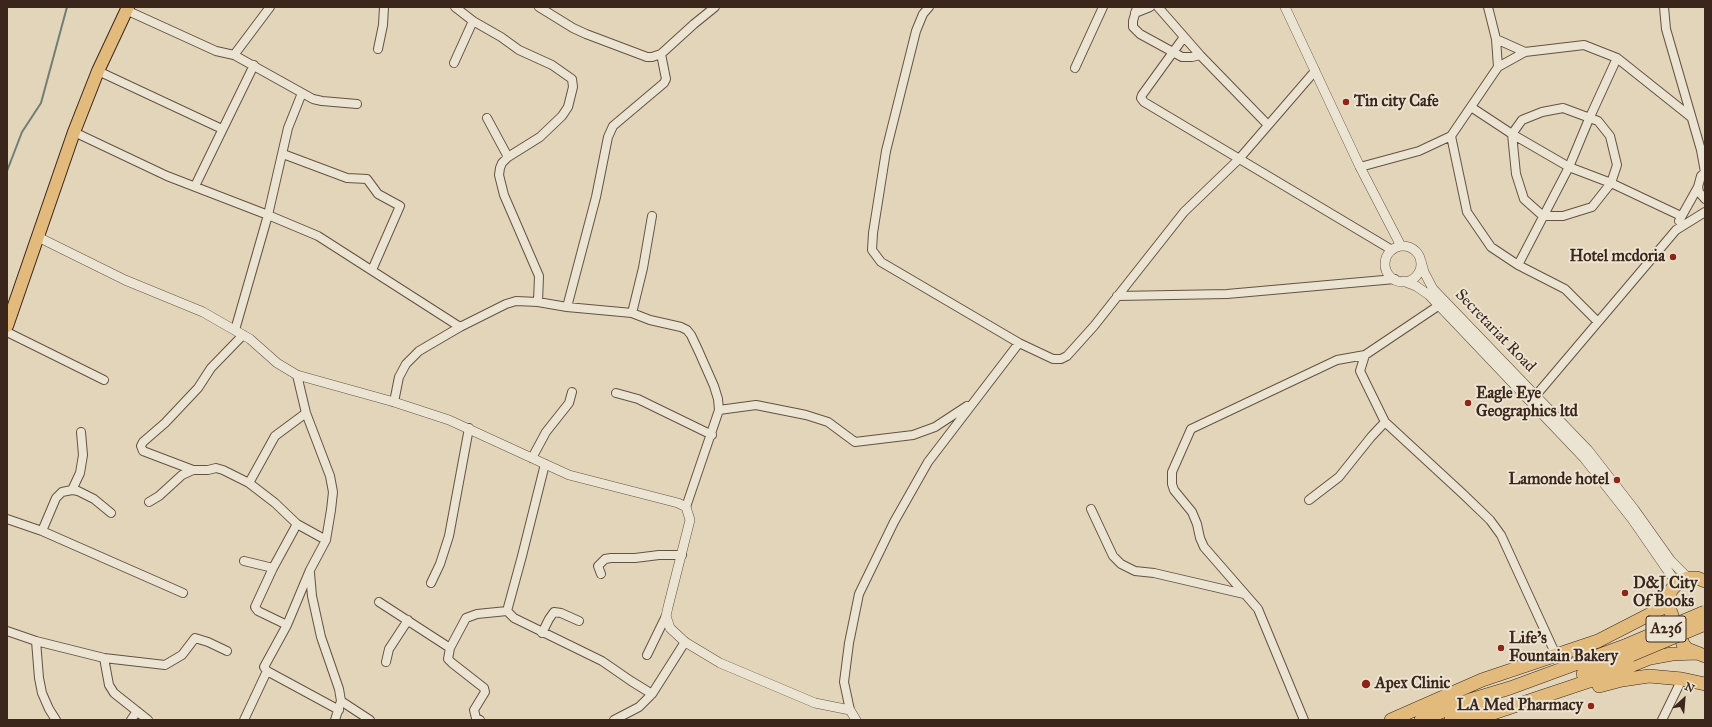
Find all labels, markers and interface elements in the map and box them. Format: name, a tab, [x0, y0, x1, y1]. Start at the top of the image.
place label: Tin city Cafe	[1354, 92, 1439, 112]
marker: Tin city Cafe	[1341, 97, 1351, 107]
place label: Hotel mcdoria	[1570, 247, 1665, 267]
marker: Hotel mcdoria	[1668, 252, 1678, 262]
street label: Secretariat Road	[1451, 286, 1539, 376]
place label: Eagle Eye Geographics ltd	[1476, 384, 1578, 422]
marker: Eagle Eye Geographics ltd	[1463, 398, 1473, 408]
place label: Lamonde hotel	[1508, 470, 1609, 490]
marker: Lamonde hotel	[1612, 475, 1622, 485]
place label: D&J City Of Books	[1633, 574, 1697, 612]
marker: D&J City Of Books	[1620, 588, 1630, 598]
road number: A236	[1646, 616, 1686, 642]
place label: Life's Fountain Bakery	[1509, 629, 1618, 667]
marker: Life's Fountain Bakery	[1496, 643, 1506, 653]
place label: Apex Clinic	[1375, 674, 1450, 694]
marker: Apex Clinic	[1360, 678, 1372, 690]
north arrow	[1664, 679, 1704, 719]
text: N	[1682, 680, 1697, 696]
place label: LA Med Pharmacy	[1457, 696, 1583, 716]
marker: LA Med Pharmacy	[1586, 701, 1596, 711]

